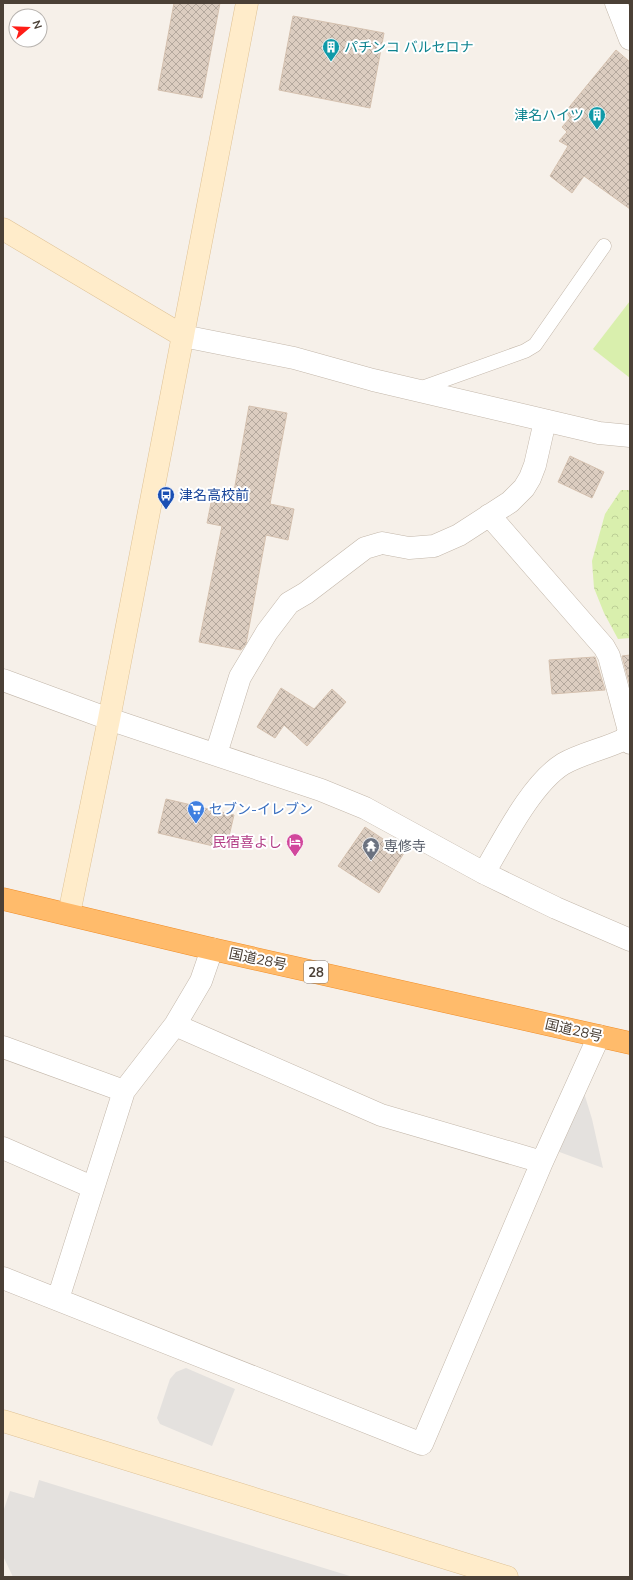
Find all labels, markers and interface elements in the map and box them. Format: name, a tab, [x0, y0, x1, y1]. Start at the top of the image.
north arrow	[8, 8, 48, 48]
text: N	[29, 19, 45, 31]
building icon: パチンコ バルセロナ	[321, 37, 341, 62]
place label: パチンコ バルセロナ	[344, 38, 474, 56]
building icon: 津名ハイツ	[587, 105, 607, 130]
place label: 津名ハイツ	[514, 106, 584, 124]
bus stop icon: 津名高校前	[156, 485, 176, 510]
place label: 津名高校前	[179, 486, 249, 504]
supermarket icon: セブン-イレブン	[186, 799, 206, 824]
place label: セブン-イレブン	[209, 800, 313, 818]
hotel icon: 民宿喜よし	[285, 832, 305, 857]
place label: 民宿喜よし	[212, 833, 282, 851]
temple icon: 専修寺	[361, 836, 381, 861]
place label: 専修寺	[384, 837, 426, 855]
street label: 国道28号	[227, 944, 289, 974]
road number: 28	[304, 961, 328, 983]
street label: 国道28号	[543, 1015, 605, 1045]

